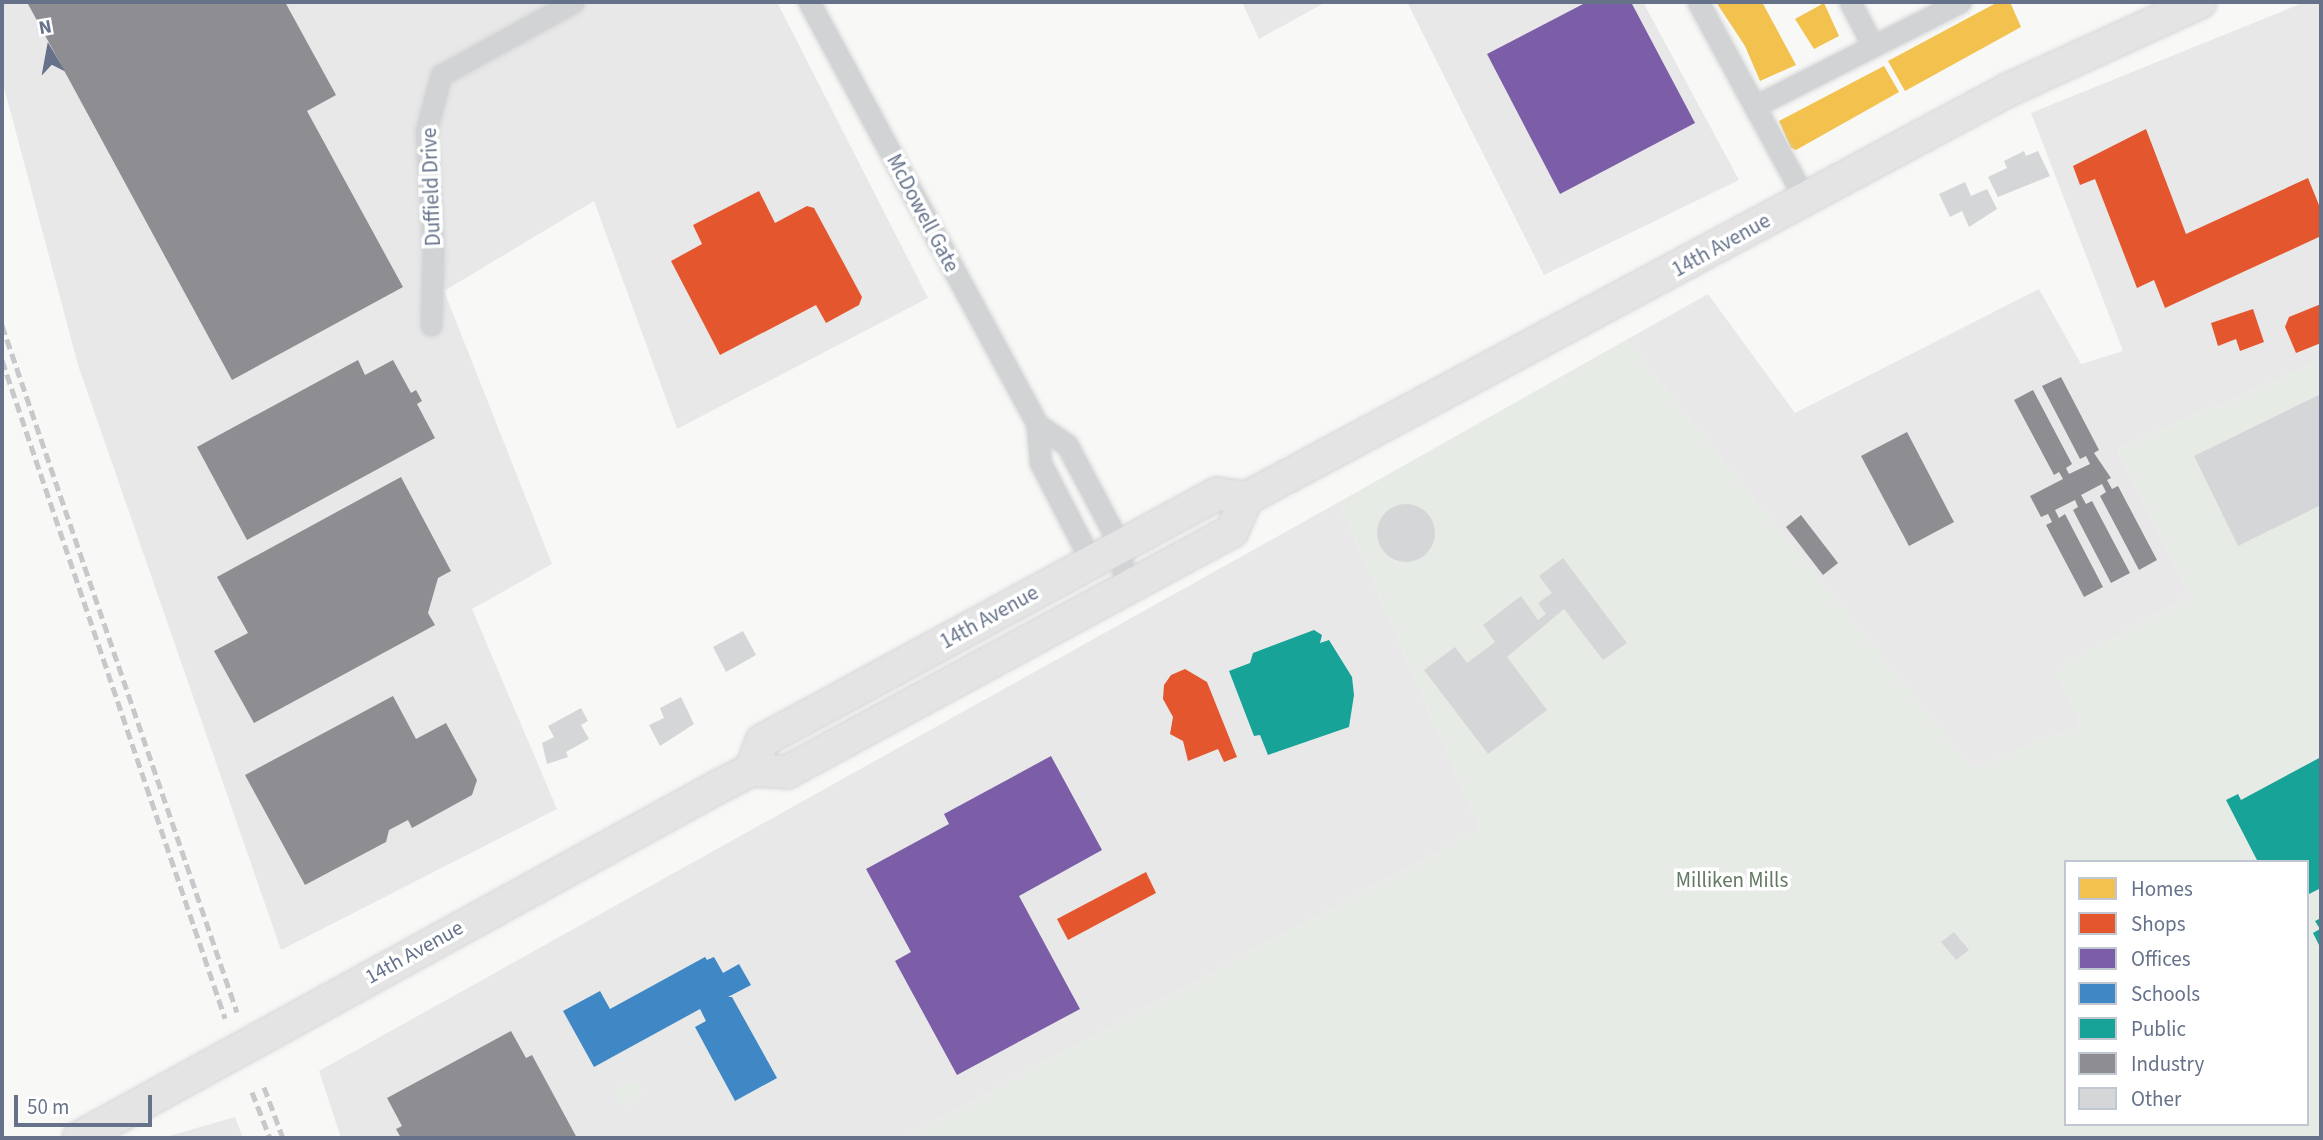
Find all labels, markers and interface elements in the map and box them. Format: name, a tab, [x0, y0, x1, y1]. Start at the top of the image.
text: N	[37, 13, 54, 42]
north arrow	[14, 14, 84, 84]
street label: Duffield Drive	[416, 127, 446, 247]
street label: McDowell Gate	[881, 150, 965, 276]
street label: 14th Avenue	[1668, 208, 1774, 282]
street label: 14th Avenue	[936, 580, 1042, 654]
legend	[2064, 860, 2309, 1126]
park label: Milliken Mills	[1676, 867, 1788, 893]
text: Homes	[2131, 874, 2193, 904]
text: Shops	[2131, 909, 2185, 939]
street label: 14th Avenue	[361, 915, 467, 989]
text: Offices	[2131, 944, 2191, 974]
text: Schools	[2131, 979, 2200, 1009]
text: Public	[2131, 1014, 2186, 1044]
text: Industry	[2131, 1049, 2204, 1079]
scale bar	[18, 1080, 156, 1124]
text: Other	[2131, 1084, 2181, 1114]
text: 50 m	[27, 1092, 69, 1122]

